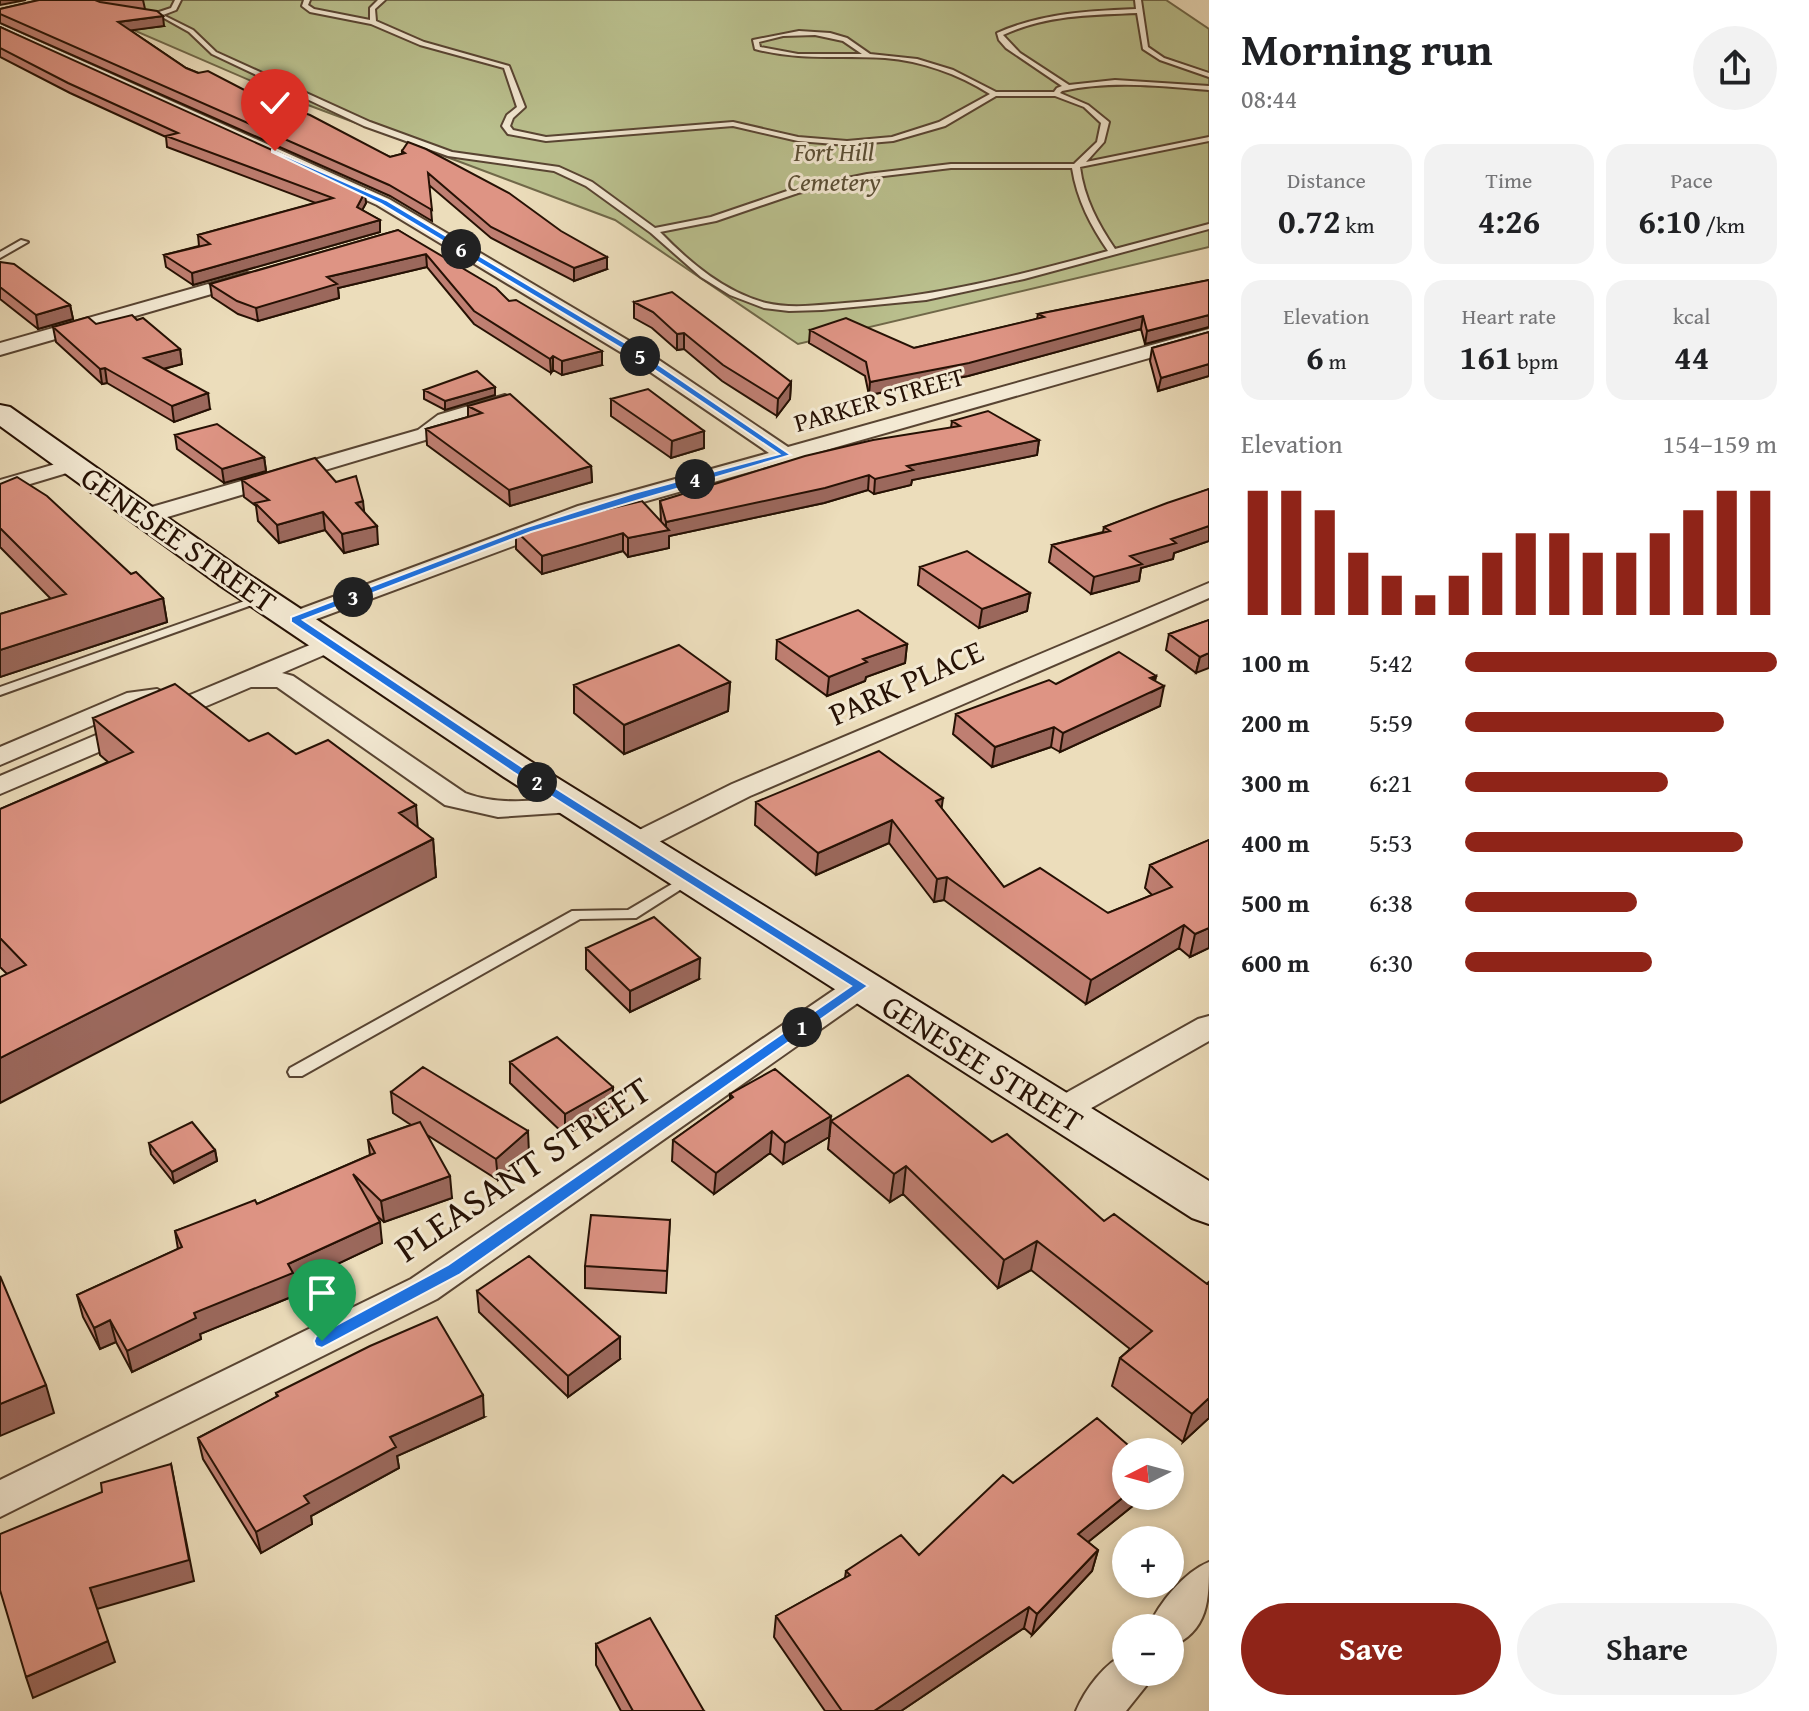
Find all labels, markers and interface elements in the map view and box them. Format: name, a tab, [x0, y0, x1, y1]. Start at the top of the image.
text: Morning run	[1241, 17, 1492, 81]
button: share	[1693, 26, 1777, 110]
pin	[241, 69, 309, 151]
text: 08:44	[1241, 79, 1297, 118]
icon: check	[253, 81, 297, 125]
park label: Fort Hill Cemetery	[787, 132, 881, 201]
text: Distance	[1287, 164, 1366, 196]
text: Time	[1486, 164, 1532, 196]
text: Pace	[1671, 164, 1713, 196]
text: 0.72	[1278, 196, 1341, 245]
text: 4:26	[1478, 196, 1540, 245]
text: 6:10	[1638, 196, 1701, 245]
text: km	[1341, 209, 1375, 241]
text: /km	[1701, 209, 1745, 241]
pin: 6	[441, 229, 481, 269]
text: 6	[455, 233, 467, 265]
text: Elevation	[1283, 300, 1369, 332]
text: Heart rate	[1462, 300, 1556, 332]
text: kcal	[1673, 300, 1710, 332]
text: 6	[1306, 332, 1324, 381]
text: 161	[1460, 332, 1512, 381]
text: 44	[1674, 332, 1709, 381]
pin: 5	[620, 336, 660, 376]
text: 5	[634, 340, 646, 372]
text: m	[1324, 345, 1347, 377]
text: bpm	[1512, 345, 1558, 377]
street label: PARKER STREET	[789, 356, 969, 442]
text: Elevation	[1241, 424, 1343, 463]
text: 154–159 m	[1663, 424, 1777, 463]
street label: GENESEE STREET	[72, 454, 287, 624]
pin: 4	[675, 459, 715, 499]
text: 4	[689, 463, 701, 495]
pin: 3	[333, 577, 373, 617]
text: 3	[347, 581, 359, 613]
street label: PARK PLACE	[821, 627, 991, 737]
text: 100 m	[1241, 643, 1309, 682]
text: 5:42	[1369, 643, 1413, 682]
text: 200 m	[1241, 703, 1309, 742]
text: 5:59	[1369, 703, 1413, 742]
pin: 2	[517, 762, 557, 802]
text: 300 m	[1241, 763, 1309, 802]
text: 6:21	[1369, 763, 1413, 802]
text: 2	[531, 766, 543, 798]
text: 400 m	[1241, 823, 1309, 862]
text: 5:53	[1369, 823, 1413, 862]
text: 500 m	[1241, 883, 1309, 922]
text: 6:38	[1369, 883, 1413, 922]
text: 600 m	[1241, 943, 1309, 982]
text: 6:30	[1369, 943, 1413, 982]
street label: GENESEE STREET	[873, 982, 1093, 1144]
pin: 1	[782, 1007, 822, 1047]
text: 1	[796, 1011, 808, 1043]
street label: PLEASANT STREET	[382, 1061, 662, 1275]
pin	[288, 1259, 356, 1341]
icon: arrive	[300, 1271, 344, 1315]
north arrow	[1112, 1438, 1184, 1510]
map controls	[1112, 1438, 1184, 1686]
button: +	[1112, 1526, 1184, 1598]
button: Save	[1241, 1603, 1501, 1695]
button: Share	[1517, 1603, 1777, 1695]
button: −	[1112, 1614, 1184, 1686]

